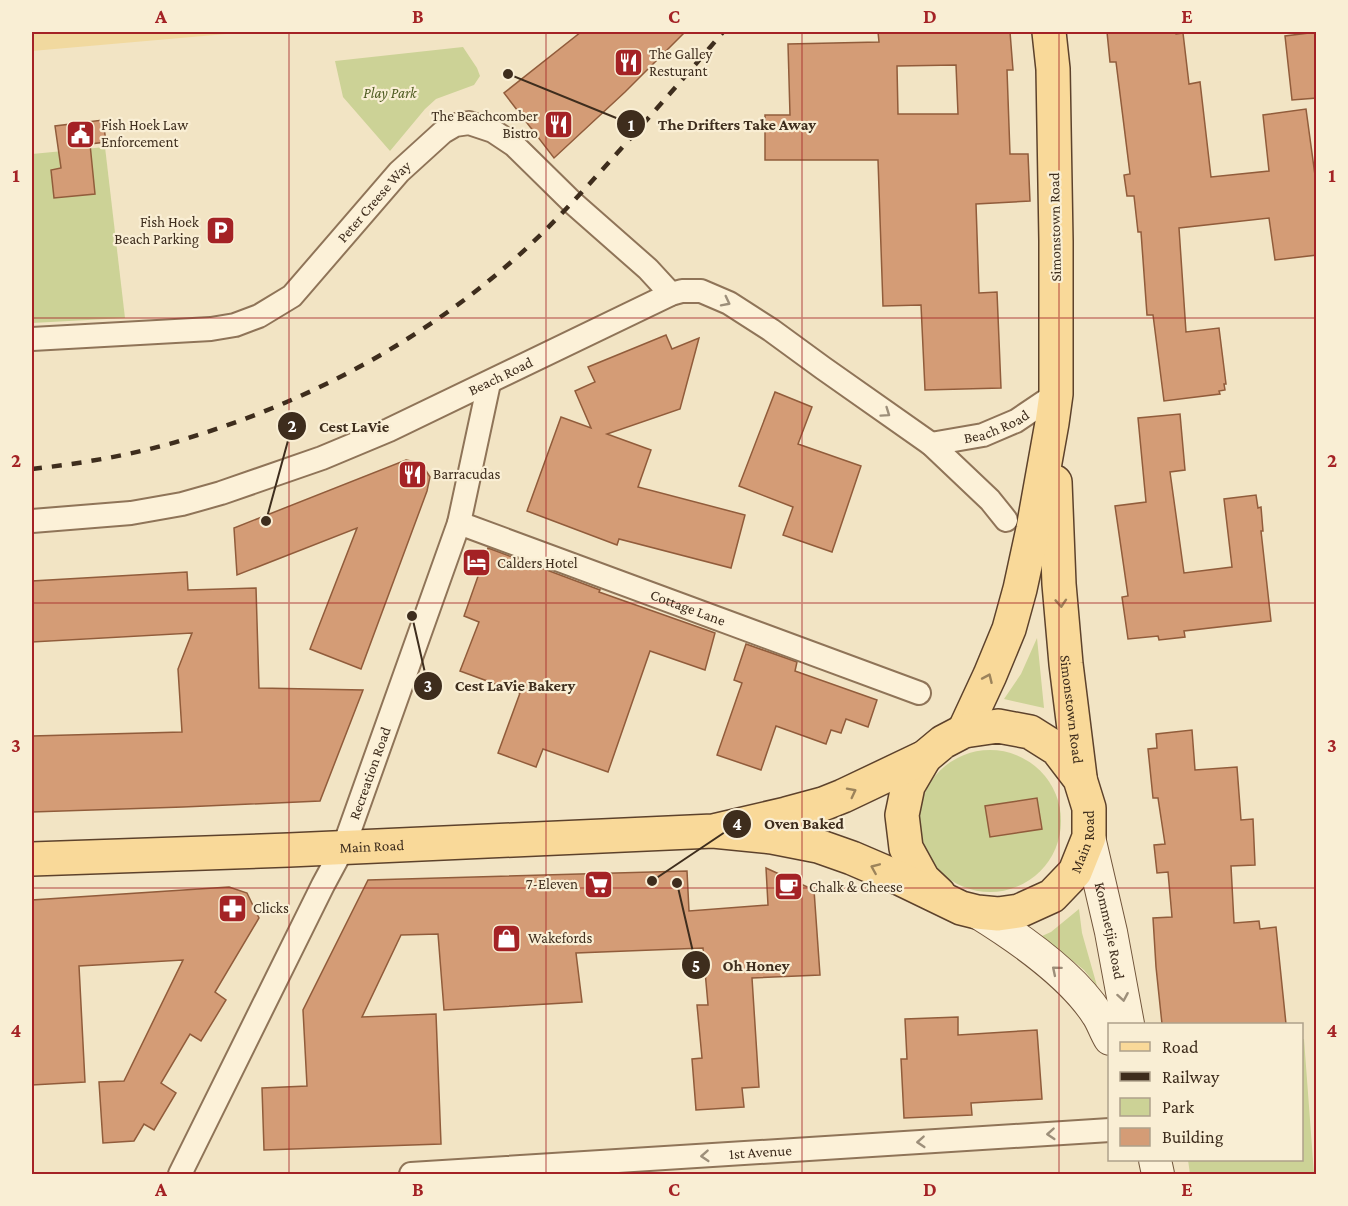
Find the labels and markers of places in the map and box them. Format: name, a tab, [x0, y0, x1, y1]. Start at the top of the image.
place label: The Galley Resturant	[649, 46, 712, 79]
restaurant icon: The Galley Resturant	[612, 47, 644, 79]
callout: The Drifters Take Away	[616, 107, 828, 141]
place label: The Beachcomber Bistro	[431, 108, 539, 141]
restaurant icon: The Beachcomber Bistro	[543, 109, 575, 141]
place label: Fish Hoek Law Enforcement	[101, 117, 189, 150]
public building icon: Fish Hoek Law Enforcement	[64, 118, 96, 150]
place label: Fish Hoek Beach Parking	[114, 214, 200, 248]
parking icon: Fish Hoek Beach Parking	[204, 215, 236, 247]
callout: Cest LaVie	[277, 409, 401, 443]
restaurant icon: Barracudas	[396, 458, 428, 490]
place label: Barracudas	[433, 466, 500, 482]
hotel icon: Calders Hotel	[460, 547, 492, 579]
place label: Calders Hotel	[497, 555, 578, 571]
callout: Cest LaVie Bakery	[413, 669, 588, 703]
callout: Oven Baked	[722, 807, 856, 841]
supermarket icon: 7-Eleven	[583, 868, 615, 900]
cafe icon: Chalk & Cheese	[772, 871, 804, 903]
place label: 7-Eleven	[526, 876, 578, 892]
place label: Chalk & Cheese	[809, 879, 903, 895]
pharmacy icon: Clicks	[216, 892, 248, 924]
place label: Clicks	[253, 900, 289, 916]
shop icon: Wakefords	[491, 922, 523, 954]
place label: Wakefords	[528, 930, 592, 946]
callout: Oh Honey	[681, 948, 801, 982]

